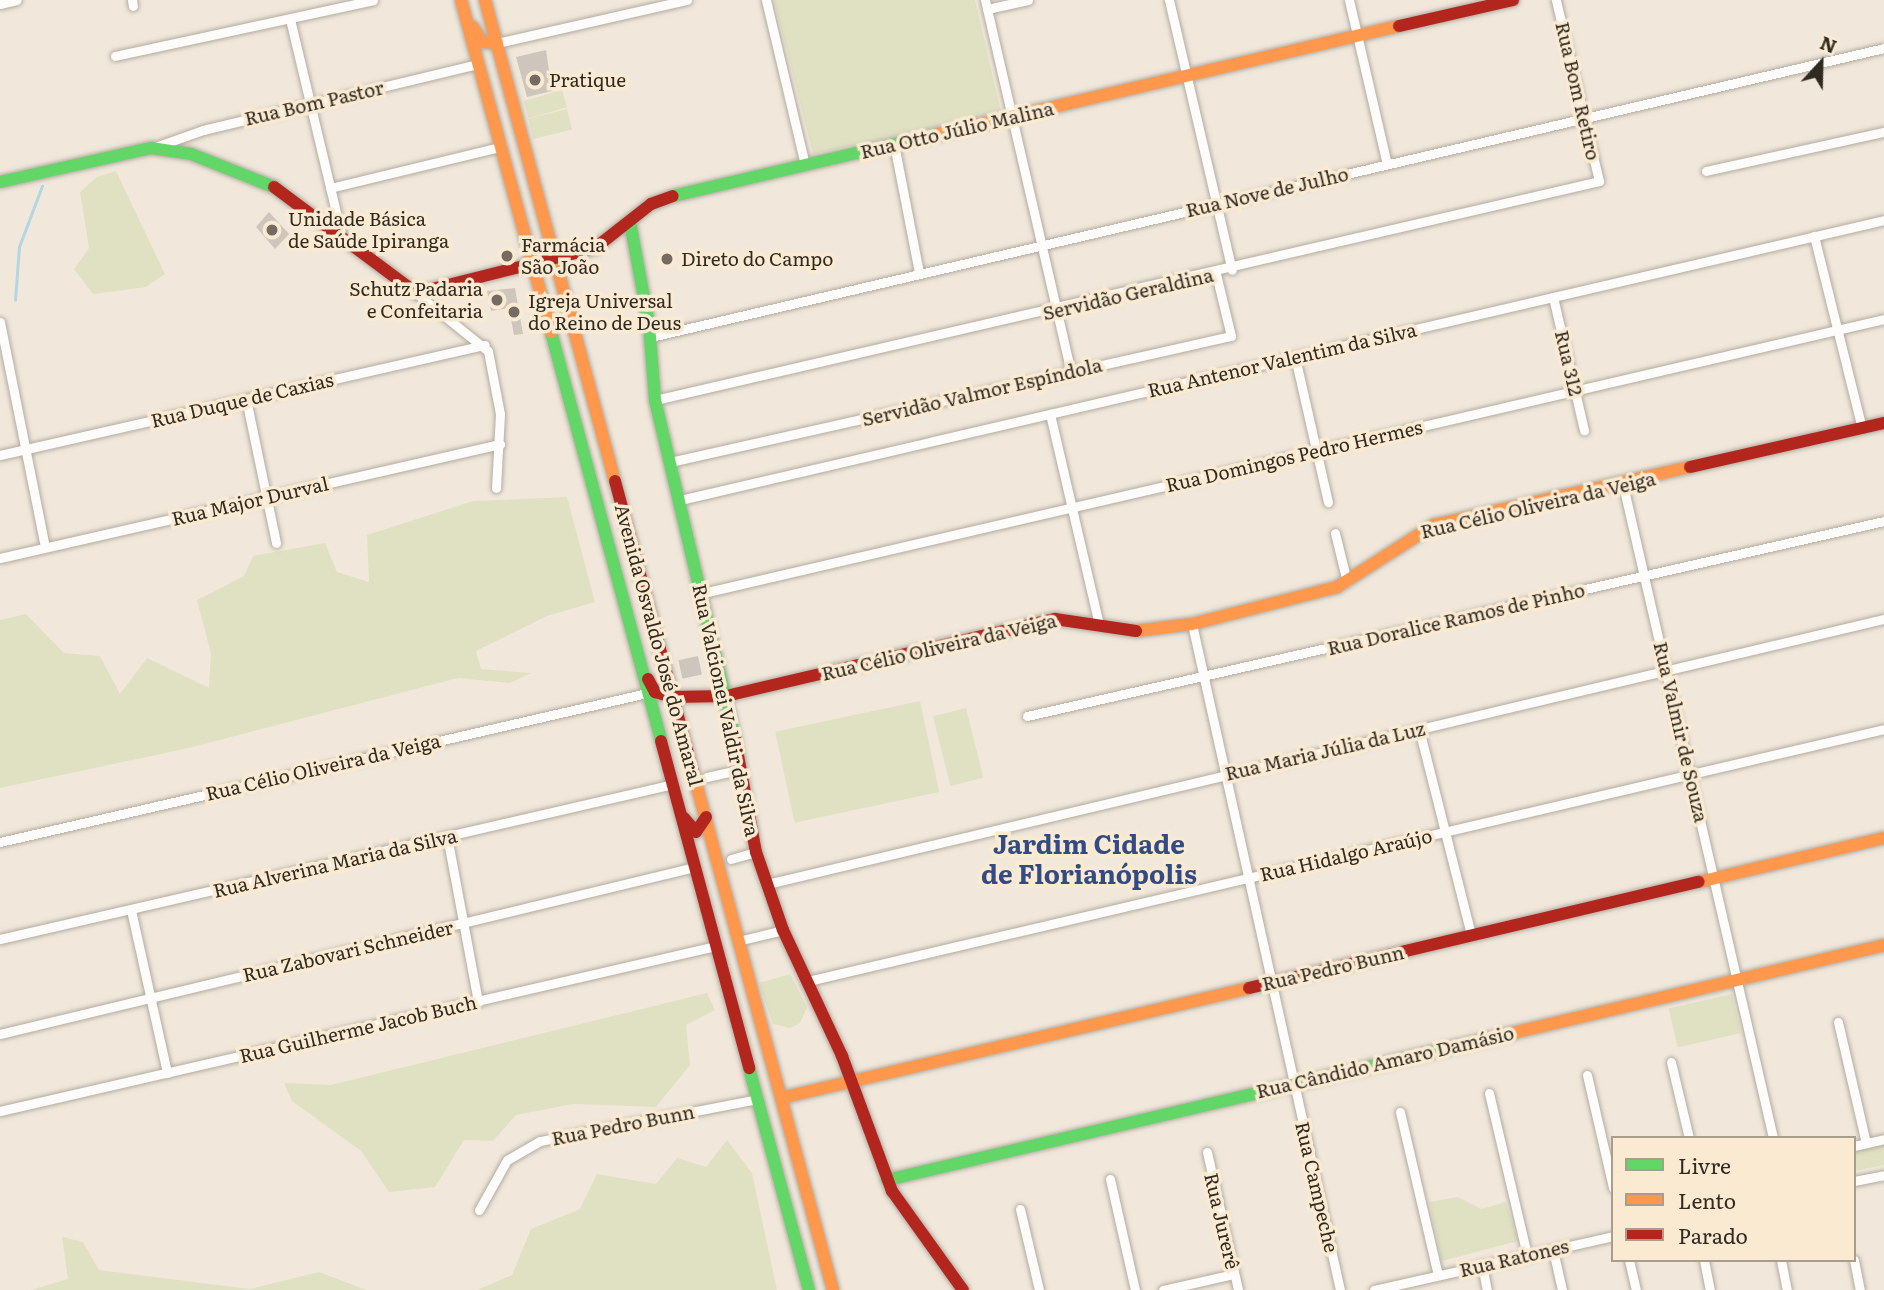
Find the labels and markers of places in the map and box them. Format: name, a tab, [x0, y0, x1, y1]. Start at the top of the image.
place label: Pratique	[549, 69, 626, 91]
marker: Pratique	[527, 72, 543, 88]
place label: Unidade Básica de Saúde Ipiranga	[288, 208, 449, 252]
marker: Unidade Básica de Saúde Ipiranga	[262, 220, 282, 240]
place label: Farmácia São João	[521, 234, 606, 278]
marker: Farmácia São João	[499, 248, 515, 264]
place label: Direto do Campo	[681, 248, 833, 270]
marker: Direto do Campo	[659, 251, 675, 267]
place label: Schutz Padaria e Confeitaria	[349, 278, 483, 322]
place label: Igreja Universal do Reino de Deus	[528, 290, 681, 334]
marker: Schutz Padaria e Confeitaria	[489, 292, 505, 308]
marker: Igreja Universal do Reino de Deus	[506, 304, 522, 320]

